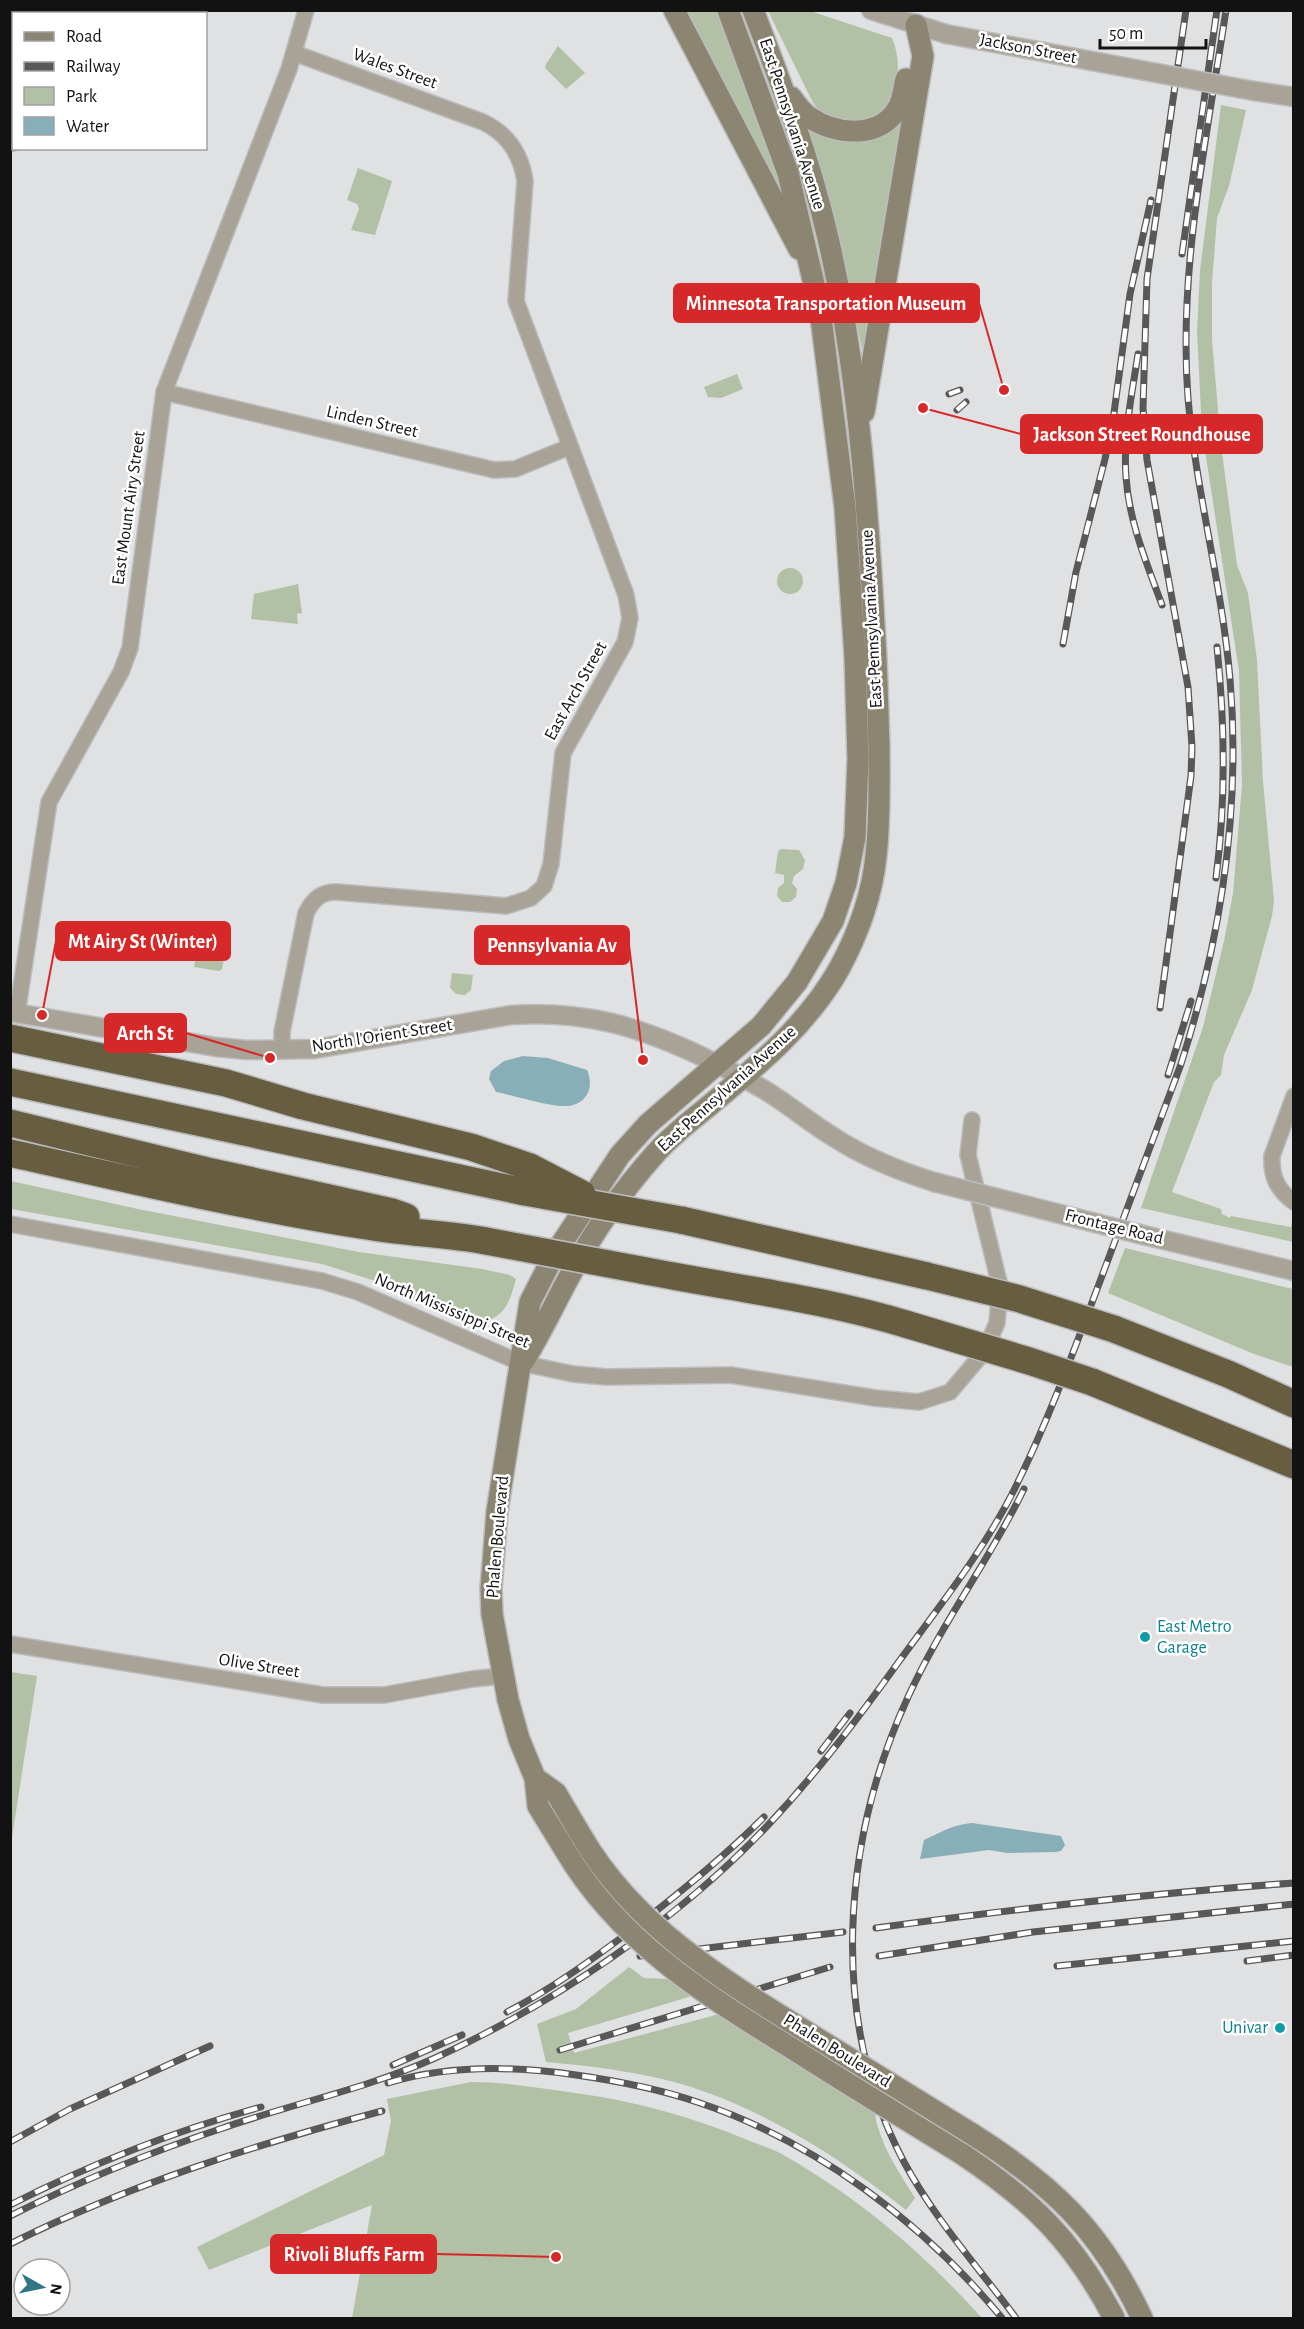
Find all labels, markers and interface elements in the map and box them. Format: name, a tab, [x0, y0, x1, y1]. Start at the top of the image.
legend	[12, 12, 207, 150]
scale bar	[1100, 12, 1206, 50]
text: 50 m	[1109, 25, 1143, 43]
text: Road	[66, 28, 102, 46]
street label: Jackson Street	[978, 31, 1078, 67]
street label: East Pennsylvania Avenue	[756, 36, 828, 212]
street label: Wales Street	[350, 45, 440, 93]
text: Railway	[66, 58, 121, 76]
text: Park	[66, 88, 98, 106]
text: Water	[66, 118, 109, 136]
callout: Minnesota Transportation Museum	[674, 284, 979, 322]
text: Minnesota Transportation Museum	[686, 294, 966, 314]
street label: Linden Street	[324, 403, 420, 441]
callout: Jackson Street Roundhouse	[1021, 415, 1262, 453]
text: Jackson Street Roundhouse	[1033, 425, 1251, 445]
street label: East Mount Airy Street	[109, 430, 149, 586]
street label: East Pennsylvania Avenue	[858, 529, 886, 709]
street label: East Arch Street	[542, 638, 611, 743]
callout: Mt Airy St (Winter)	[56, 922, 230, 960]
callout: Pennsylvania Av	[475, 926, 629, 964]
text: Mt Airy St (Winter)	[68, 932, 218, 952]
text: Pennsylvania Av	[487, 936, 617, 956]
callout: Arch St	[105, 1014, 186, 1052]
street label: North l'Orient Street	[311, 1016, 454, 1056]
street label: East Pennsylvania Avenue	[654, 1022, 800, 1156]
text: Arch St	[117, 1024, 174, 1044]
street label: Frontage Road	[1063, 1206, 1165, 1248]
street label: North Mississippi Street	[372, 1270, 532, 1352]
street label: Phalen Boulevard	[484, 1475, 512, 1599]
place label: East Metro Garage	[1157, 1618, 1232, 1657]
marker: East Metro Garage	[1138, 1630, 1152, 1644]
street label: Olive Street	[217, 1651, 301, 1681]
street label: Phalen Boulevard	[780, 2011, 894, 2091]
place label: Univar	[1222, 2019, 1268, 2037]
marker: Univar	[1273, 2021, 1287, 2035]
callout: Rivoli Bluffs Farm	[271, 2235, 436, 2273]
text: Rivoli Bluffs Farm	[283, 2245, 425, 2265]
north arrow	[12, 2257, 72, 2317]
text: N	[47, 2282, 65, 2296]

